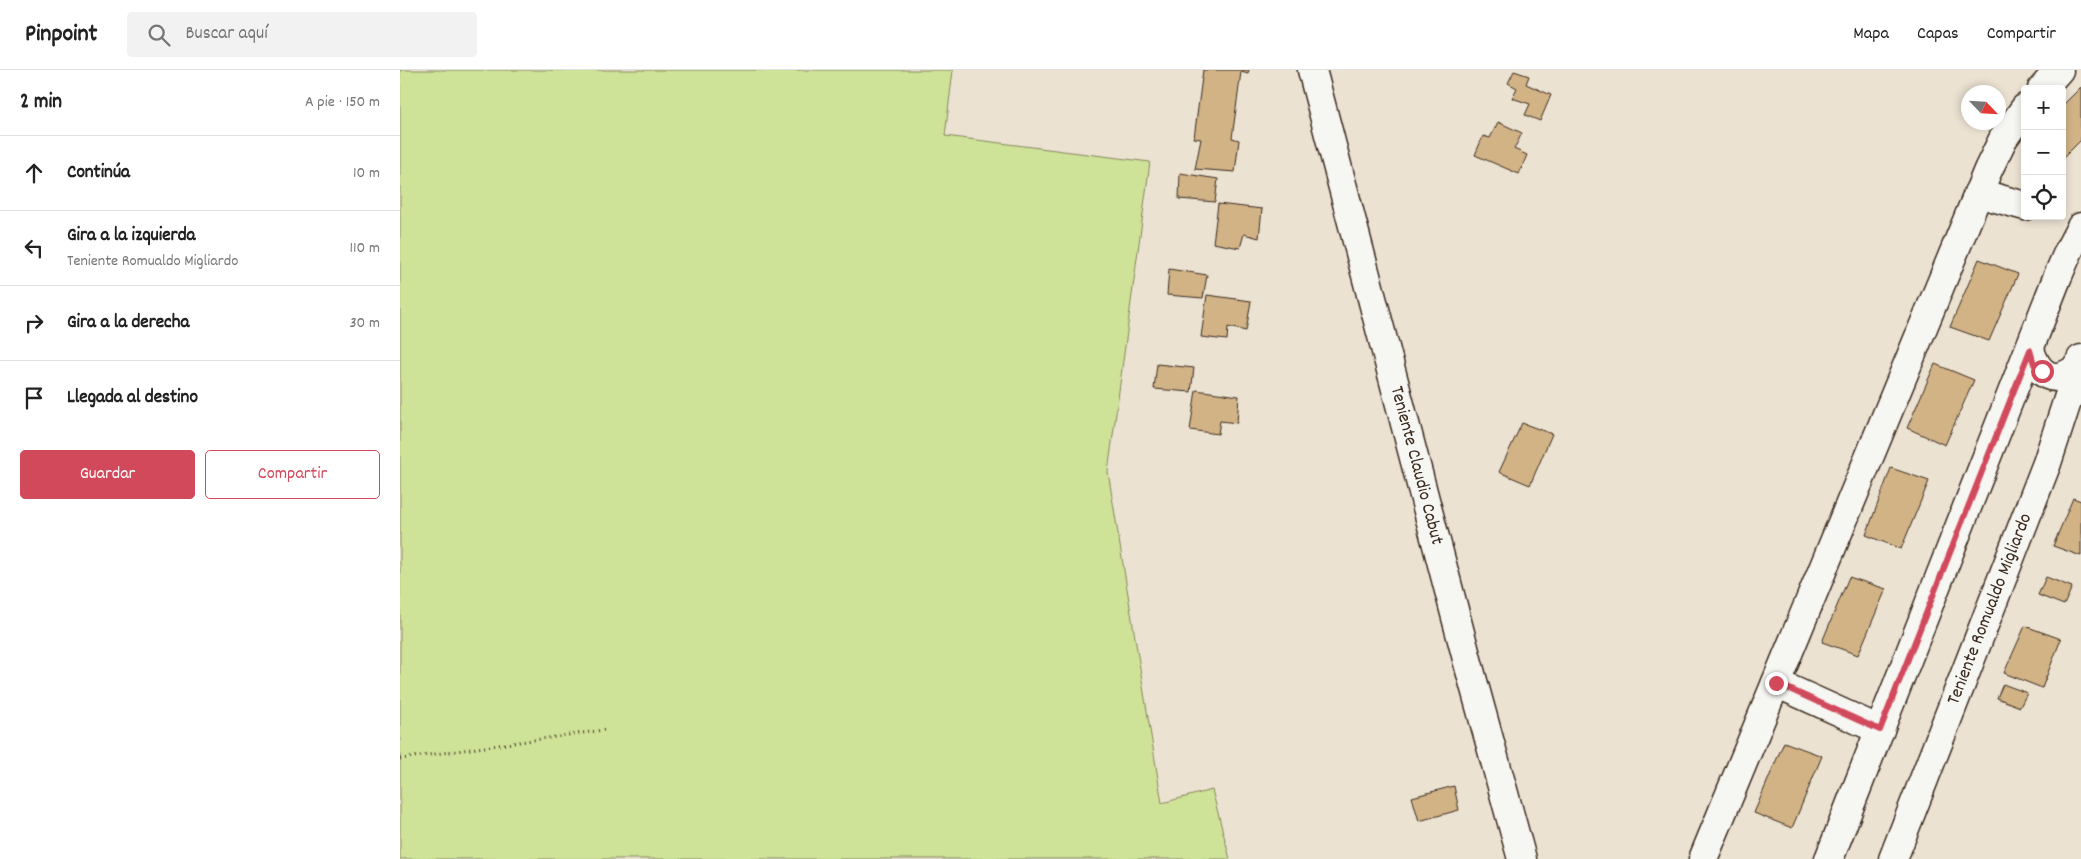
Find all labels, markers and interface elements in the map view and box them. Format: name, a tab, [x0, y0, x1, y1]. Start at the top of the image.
search box	[127, 12, 477, 57]
text: Pinpoint	[25, 18, 97, 52]
icon: search	[145, 21, 173, 49]
text: Buscar aquí	[185, 21, 268, 48]
text: Mapa	[1853, 22, 1889, 47]
text: Capas	[1917, 22, 1959, 47]
text: Compartir	[1987, 22, 2056, 47]
north arrow	[1961, 85, 2006, 130]
map controls	[2021, 85, 2066, 220]
button: +	[2021, 85, 2066, 130]
text: 2 min	[20, 88, 62, 118]
text: A pie · 150 m	[305, 91, 380, 114]
button: −	[2021, 130, 2066, 175]
icon: ahead	[20, 159, 48, 187]
text: Continúa	[67, 160, 130, 187]
text: 10 m	[353, 162, 380, 185]
button: locate	[2021, 175, 2066, 220]
text: Gira a la izquierda	[67, 223, 195, 250]
icon: left	[20, 234, 48, 262]
text: 110 m	[350, 237, 380, 260]
text: Teniente Romualdo Migliardo	[67, 250, 238, 273]
icon: right	[20, 309, 48, 337]
text: Gira a la derecha	[67, 310, 189, 337]
text: 30 m	[350, 312, 380, 335]
route start	[2031, 360, 2054, 383]
street label: Teniente Claudio Cabut	[1382, 383, 1450, 548]
icon: arrive	[20, 384, 48, 412]
text: Llegada al destino	[67, 385, 198, 412]
button: Guardar	[20, 450, 195, 499]
button: Compartir	[205, 450, 380, 499]
street label: Teniente Romualdo Migliardo	[1941, 509, 2040, 709]
route end	[1765, 672, 1788, 695]

